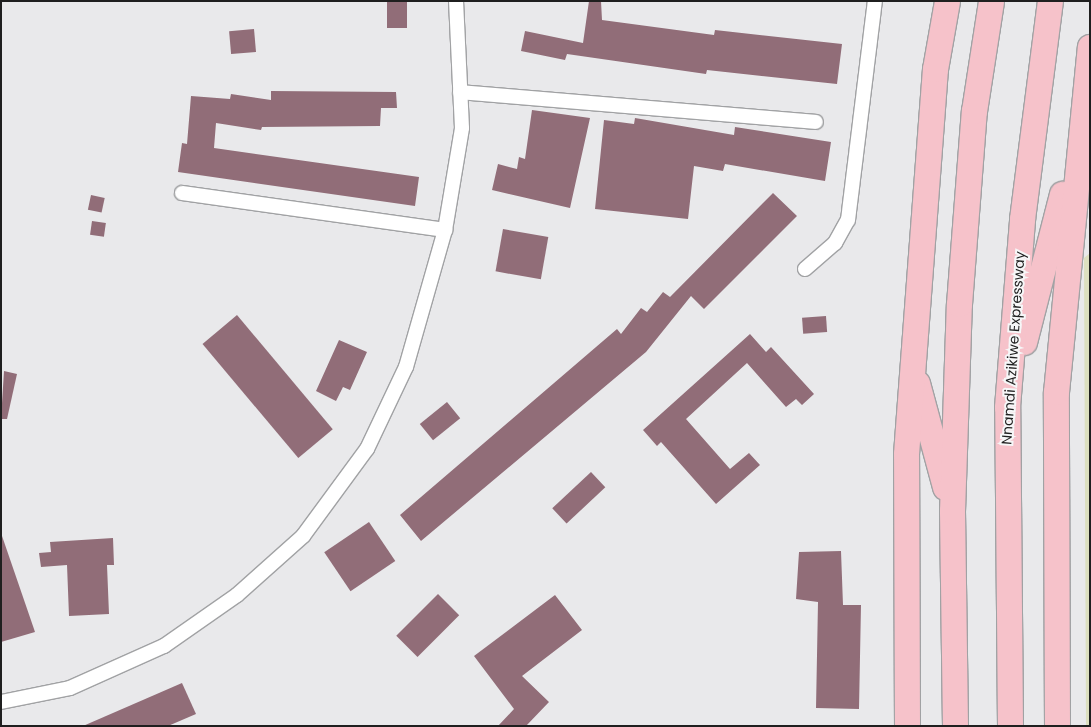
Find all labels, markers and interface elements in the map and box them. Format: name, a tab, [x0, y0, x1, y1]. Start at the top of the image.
street label: Nnamdi Azikiwe Expressway	[998, 251, 1028, 445]

